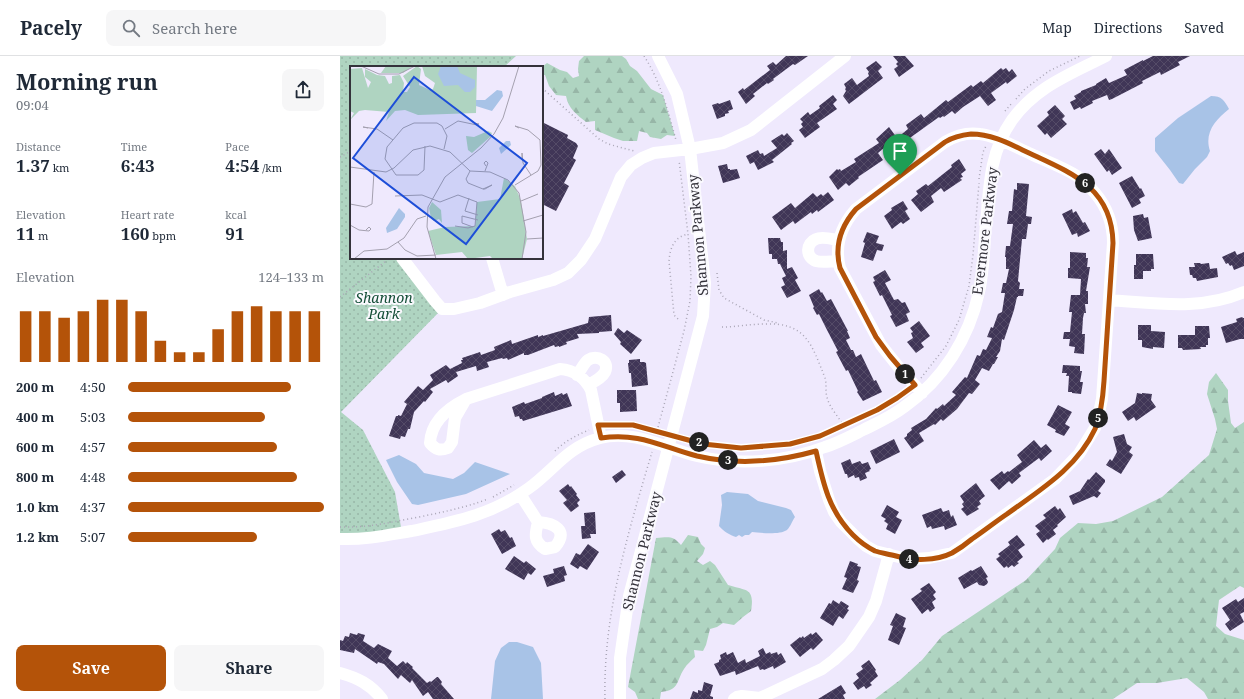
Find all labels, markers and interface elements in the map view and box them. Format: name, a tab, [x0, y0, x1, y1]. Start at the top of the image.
search box	[106, 10, 386, 46]
text: Pacely	[20, 15, 82, 41]
icon: search	[120, 17, 142, 39]
text: Search here	[152, 18, 237, 38]
text: Map	[1042, 18, 1072, 37]
text: Directions	[1094, 18, 1162, 37]
text: Saved	[1184, 18, 1224, 37]
text: Morning run	[16, 66, 158, 96]
inset map	[350, 66, 543, 259]
button: share	[282, 69, 324, 111]
text: 09:04	[16, 96, 49, 114]
pin	[883, 134, 917, 175]
text: Distance	[16, 139, 61, 154]
text: Time	[121, 139, 147, 154]
text: Pace	[225, 139, 249, 154]
icon: arrive	[889, 140, 911, 162]
text: 1.37	[16, 154, 50, 177]
text: 6:43	[121, 154, 155, 177]
text: 4:54	[225, 154, 259, 177]
text: km	[50, 160, 70, 175]
text: /km	[259, 160, 282, 175]
street label: Evermore Parkway	[967, 166, 1002, 296]
street label: Shannon Parkway	[683, 173, 712, 297]
pin: 6	[1075, 173, 1095, 193]
text: 6	[1082, 175, 1088, 190]
text: Elevation	[16, 207, 66, 222]
text: Heart rate	[121, 207, 174, 222]
text: kcal	[225, 207, 247, 222]
text: 11	[16, 222, 35, 245]
text: 160	[121, 222, 149, 245]
text: 91	[225, 222, 245, 245]
text: m	[35, 228, 48, 243]
text: bpm	[149, 228, 176, 243]
text: Elevation	[16, 268, 75, 286]
text: 124–133 m	[258, 268, 324, 286]
park label: Shannon Park	[355, 288, 413, 323]
pin: 1	[895, 364, 915, 384]
text: 1	[902, 366, 908, 381]
text: 200 m	[16, 378, 54, 396]
text: 4:50	[80, 378, 106, 396]
text: 400 m	[16, 408, 54, 426]
text: 5:03	[80, 408, 106, 426]
pin: 5	[1088, 408, 1108, 428]
text: 5	[1095, 410, 1101, 425]
pin: 2	[689, 432, 709, 452]
text: 2	[696, 434, 702, 449]
text: 600 m	[16, 438, 54, 456]
text: 4:57	[80, 438, 106, 456]
pin: 3	[718, 450, 738, 470]
text: 3	[725, 452, 731, 467]
text: 800 m	[16, 468, 54, 486]
text: 4:48	[80, 468, 106, 486]
street label: Shannon Parkway	[618, 489, 665, 612]
text: 1.0 km	[16, 498, 59, 516]
text: 4:37	[80, 498, 106, 516]
text: 1.2 km	[16, 528, 59, 546]
text: 5:07	[80, 528, 106, 546]
pin: 4	[899, 549, 919, 569]
text: 4	[906, 551, 912, 566]
button: Save	[16, 645, 166, 691]
button: Share	[174, 645, 324, 691]

